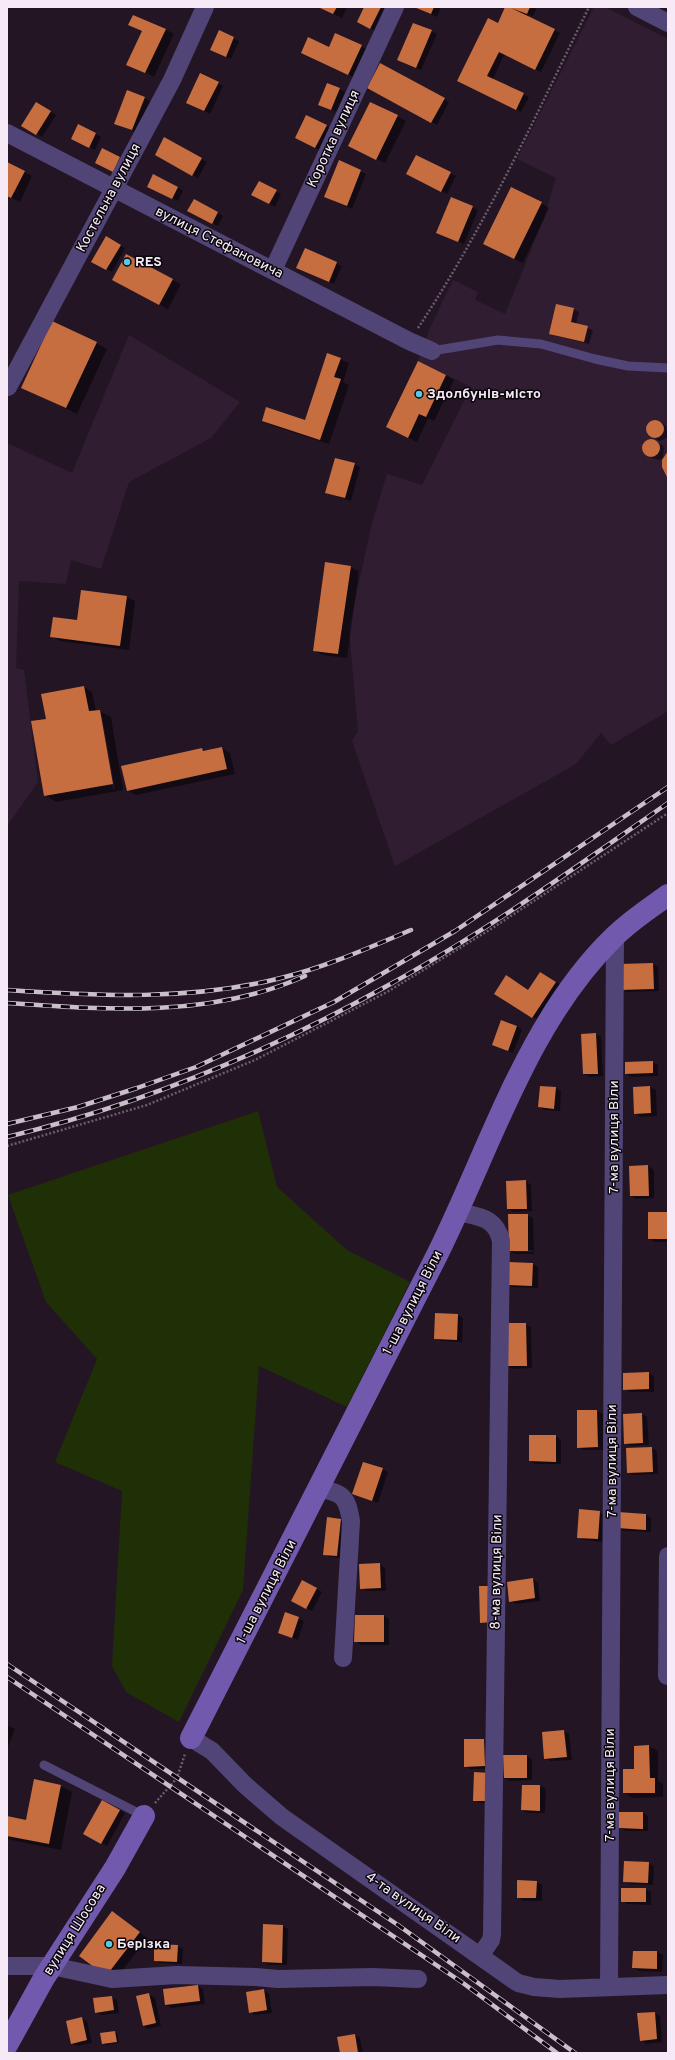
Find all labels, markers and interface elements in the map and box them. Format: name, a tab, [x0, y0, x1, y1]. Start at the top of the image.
street label: Коротка вулиця	[304, 87, 364, 191]
street label: Костельна вулиця	[73, 141, 145, 255]
street label: вулиця Стефановича	[152, 203, 286, 283]
place label: RES	[135, 254, 162, 271]
marker: RES	[122, 257, 132, 267]
place label: Здолбунів-місто	[427, 386, 541, 403]
marker: Здолбунів-місто	[414, 389, 424, 399]
street label: 7-ма вулиця Віли	[606, 1080, 623, 1194]
street label: 1-ша вулиця Віли	[379, 1248, 447, 1358]
street label: 7-ма вулиця Віли	[604, 1404, 621, 1518]
street label: 8-ма вулиця Віли	[487, 1514, 507, 1630]
street label: 1-ша вулиця Віли	[233, 1537, 301, 1647]
street label: 7-ма вулиця Віли	[602, 1728, 619, 1842]
street label: 4-та вулиця Віли	[362, 1869, 464, 1947]
street label: вулиця Шосова	[40, 1881, 110, 1979]
place label: Берізка	[117, 1936, 170, 1953]
marker: Берізка	[104, 1939, 114, 1949]

